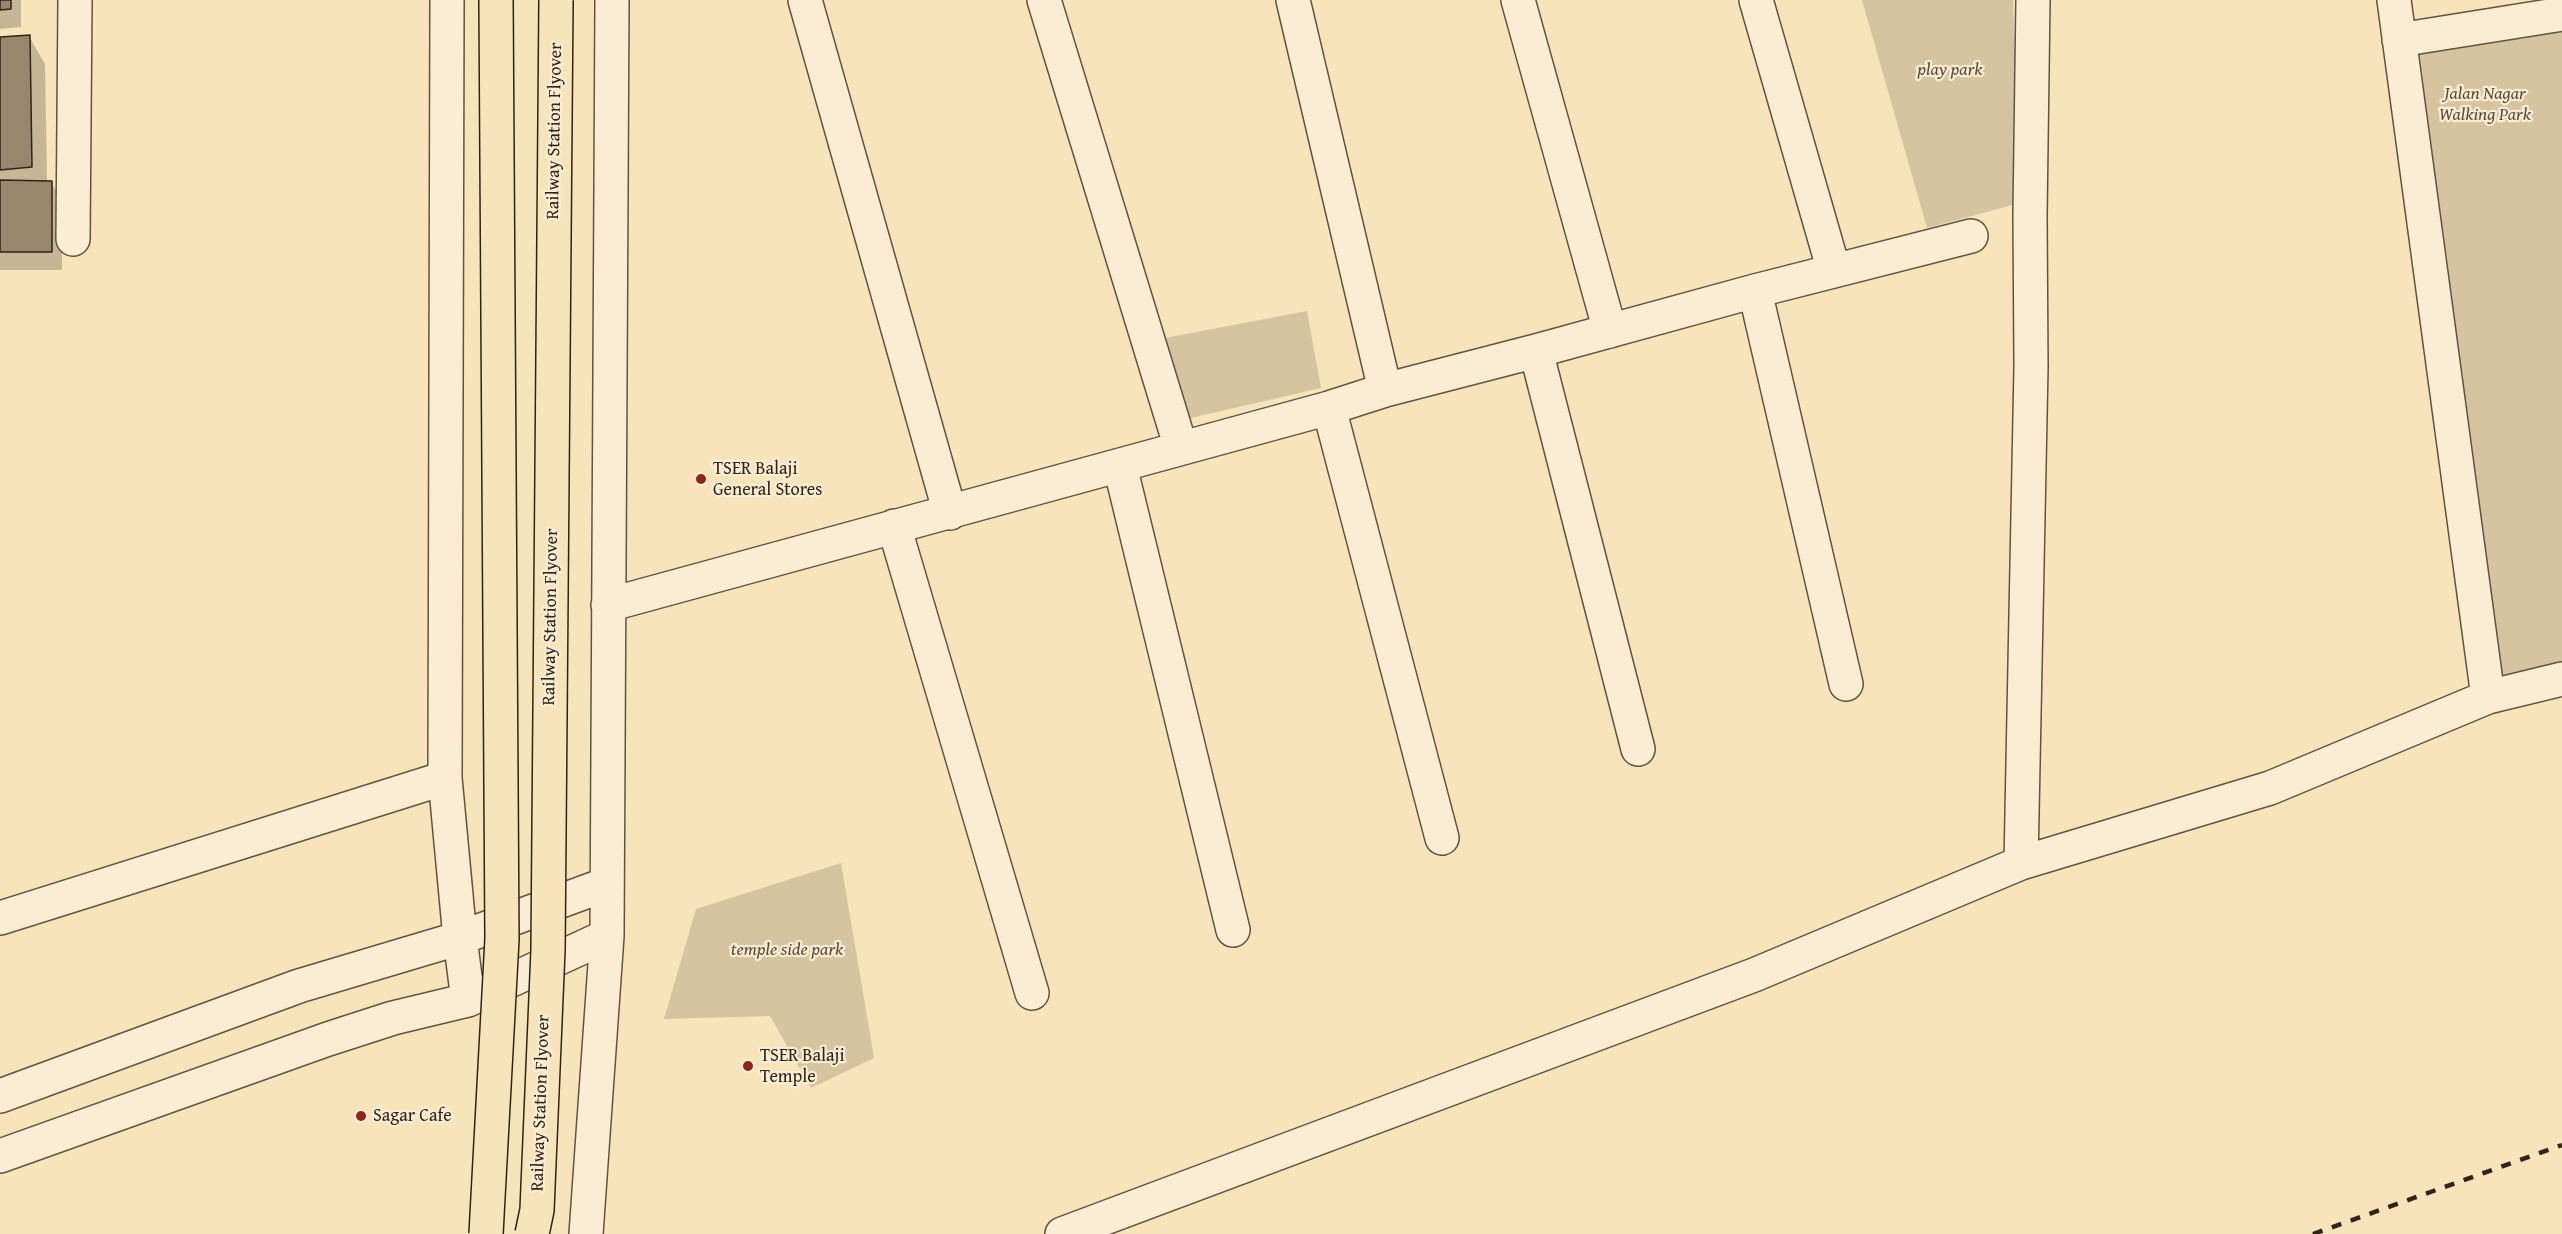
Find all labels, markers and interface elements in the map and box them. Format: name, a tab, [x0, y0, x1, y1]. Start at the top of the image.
street label: Railway Station Flyover	[543, 42, 567, 220]
park label: play park	[1917, 59, 1983, 81]
park label: Jalan Nagar Walking Park	[2439, 83, 2531, 125]
place label: TSER Balaji General Stores	[713, 458, 822, 500]
marker: TSER Balaji General Stores	[694, 472, 708, 486]
street label: Railway Station Flyover	[539, 528, 563, 706]
park label: temple side park	[731, 939, 843, 961]
street label: Railway Station Flyover	[527, 1014, 555, 1192]
place label: TSER Balaji Temple	[760, 1045, 844, 1088]
marker: TSER Balaji Temple	[741, 1059, 755, 1073]
place label: Sagar Cafe	[373, 1105, 452, 1127]
marker: Sagar Cafe	[354, 1109, 368, 1123]

